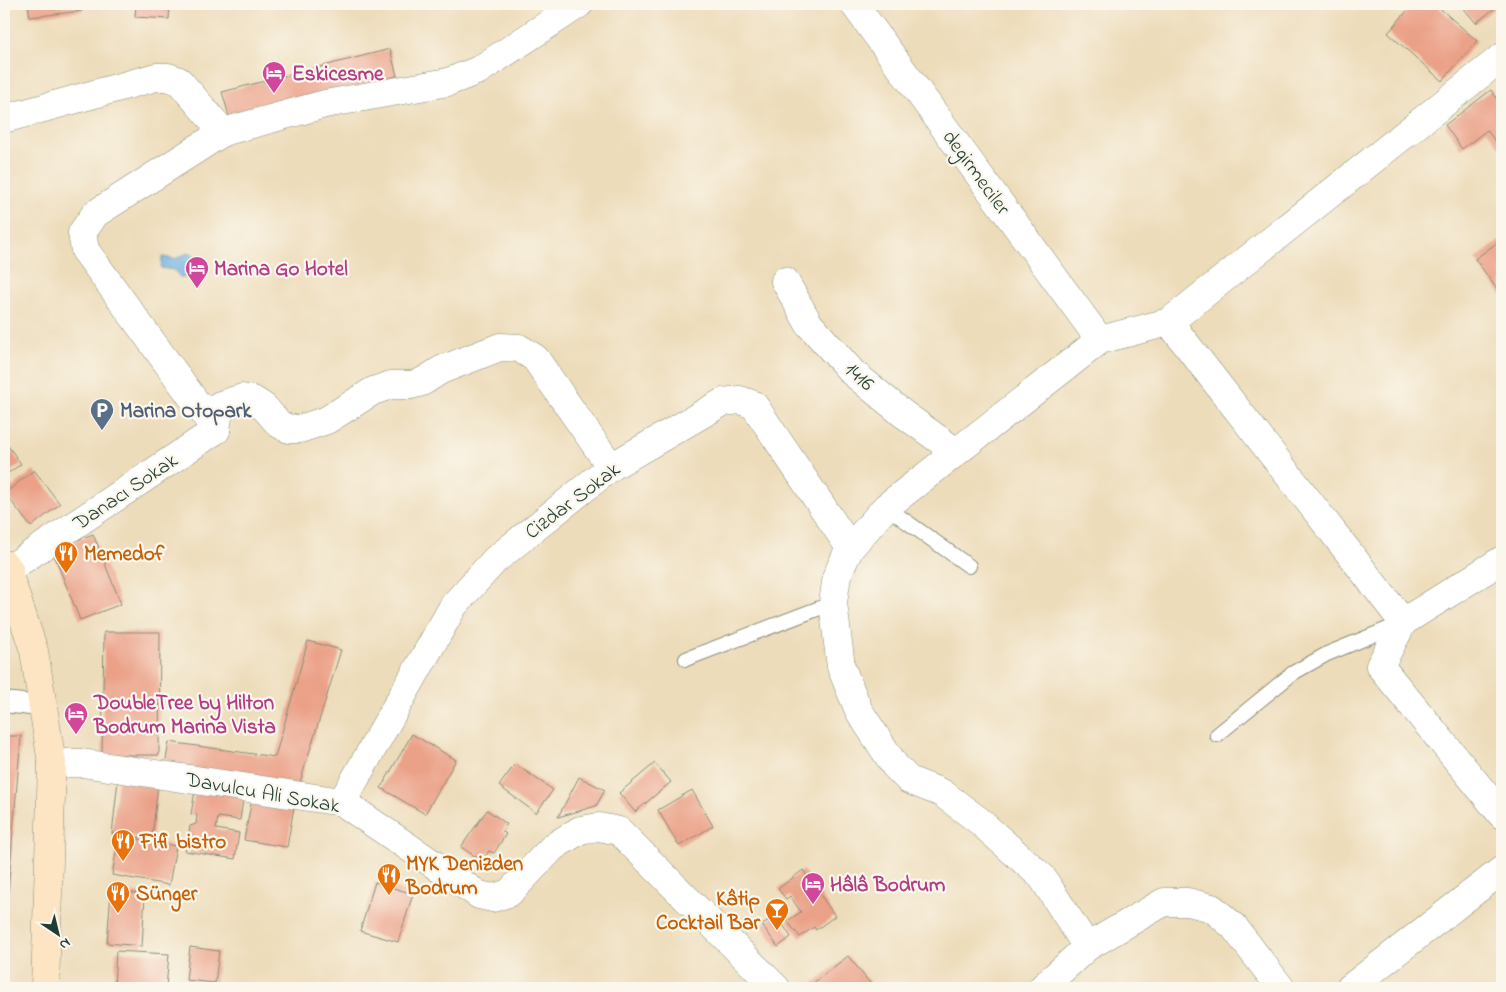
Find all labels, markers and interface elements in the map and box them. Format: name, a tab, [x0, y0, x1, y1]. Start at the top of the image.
hotel icon: Eskicesme	[261, 60, 287, 94]
place label: Eskicesme	[292, 60, 384, 90]
street label: degirmeciler	[932, 124, 1017, 224]
hotel icon: Marina Go Hotel	[184, 255, 210, 289]
place label: Marina Go Hotel	[214, 255, 348, 285]
street label: 1416	[837, 356, 880, 399]
parking icon: Marina Otopark	[89, 397, 115, 431]
place label: Marina Otopark	[120, 397, 252, 427]
street label: Danacı Sokak	[67, 446, 185, 539]
street label: Cizdar Sokak	[519, 455, 628, 547]
restaurant icon: Memedof	[53, 540, 79, 574]
place label: Memedof	[84, 540, 166, 570]
place label: DoubleTree by Hilton Bodrum Marina Vista	[93, 689, 276, 743]
hotel icon: DoubleTree by Hilton Bodrum Marina Vista	[63, 701, 89, 735]
street label: Davulcu Ali Sokak	[182, 765, 343, 822]
restaurant icon: Fifi bistro	[110, 828, 136, 862]
place label: Fifi bistro	[139, 828, 226, 858]
place label: MYK Denizden Bodrum	[405, 850, 523, 904]
restaurant icon: MYK Denizden Bodrum	[376, 862, 402, 896]
hotel icon: Hâlâ Bodrum	[800, 871, 826, 905]
place label: Hâlâ Bodrum	[830, 871, 945, 901]
restaurant icon: Sünger	[105, 880, 131, 914]
place label: Sünger	[136, 880, 198, 912]
place label: Kâtip Cocktail Bar	[656, 885, 760, 939]
bar icon: Kâtip Cocktail Bar	[764, 897, 790, 931]
north arrow	[32, 910, 82, 960]
text: N	[55, 932, 74, 955]

